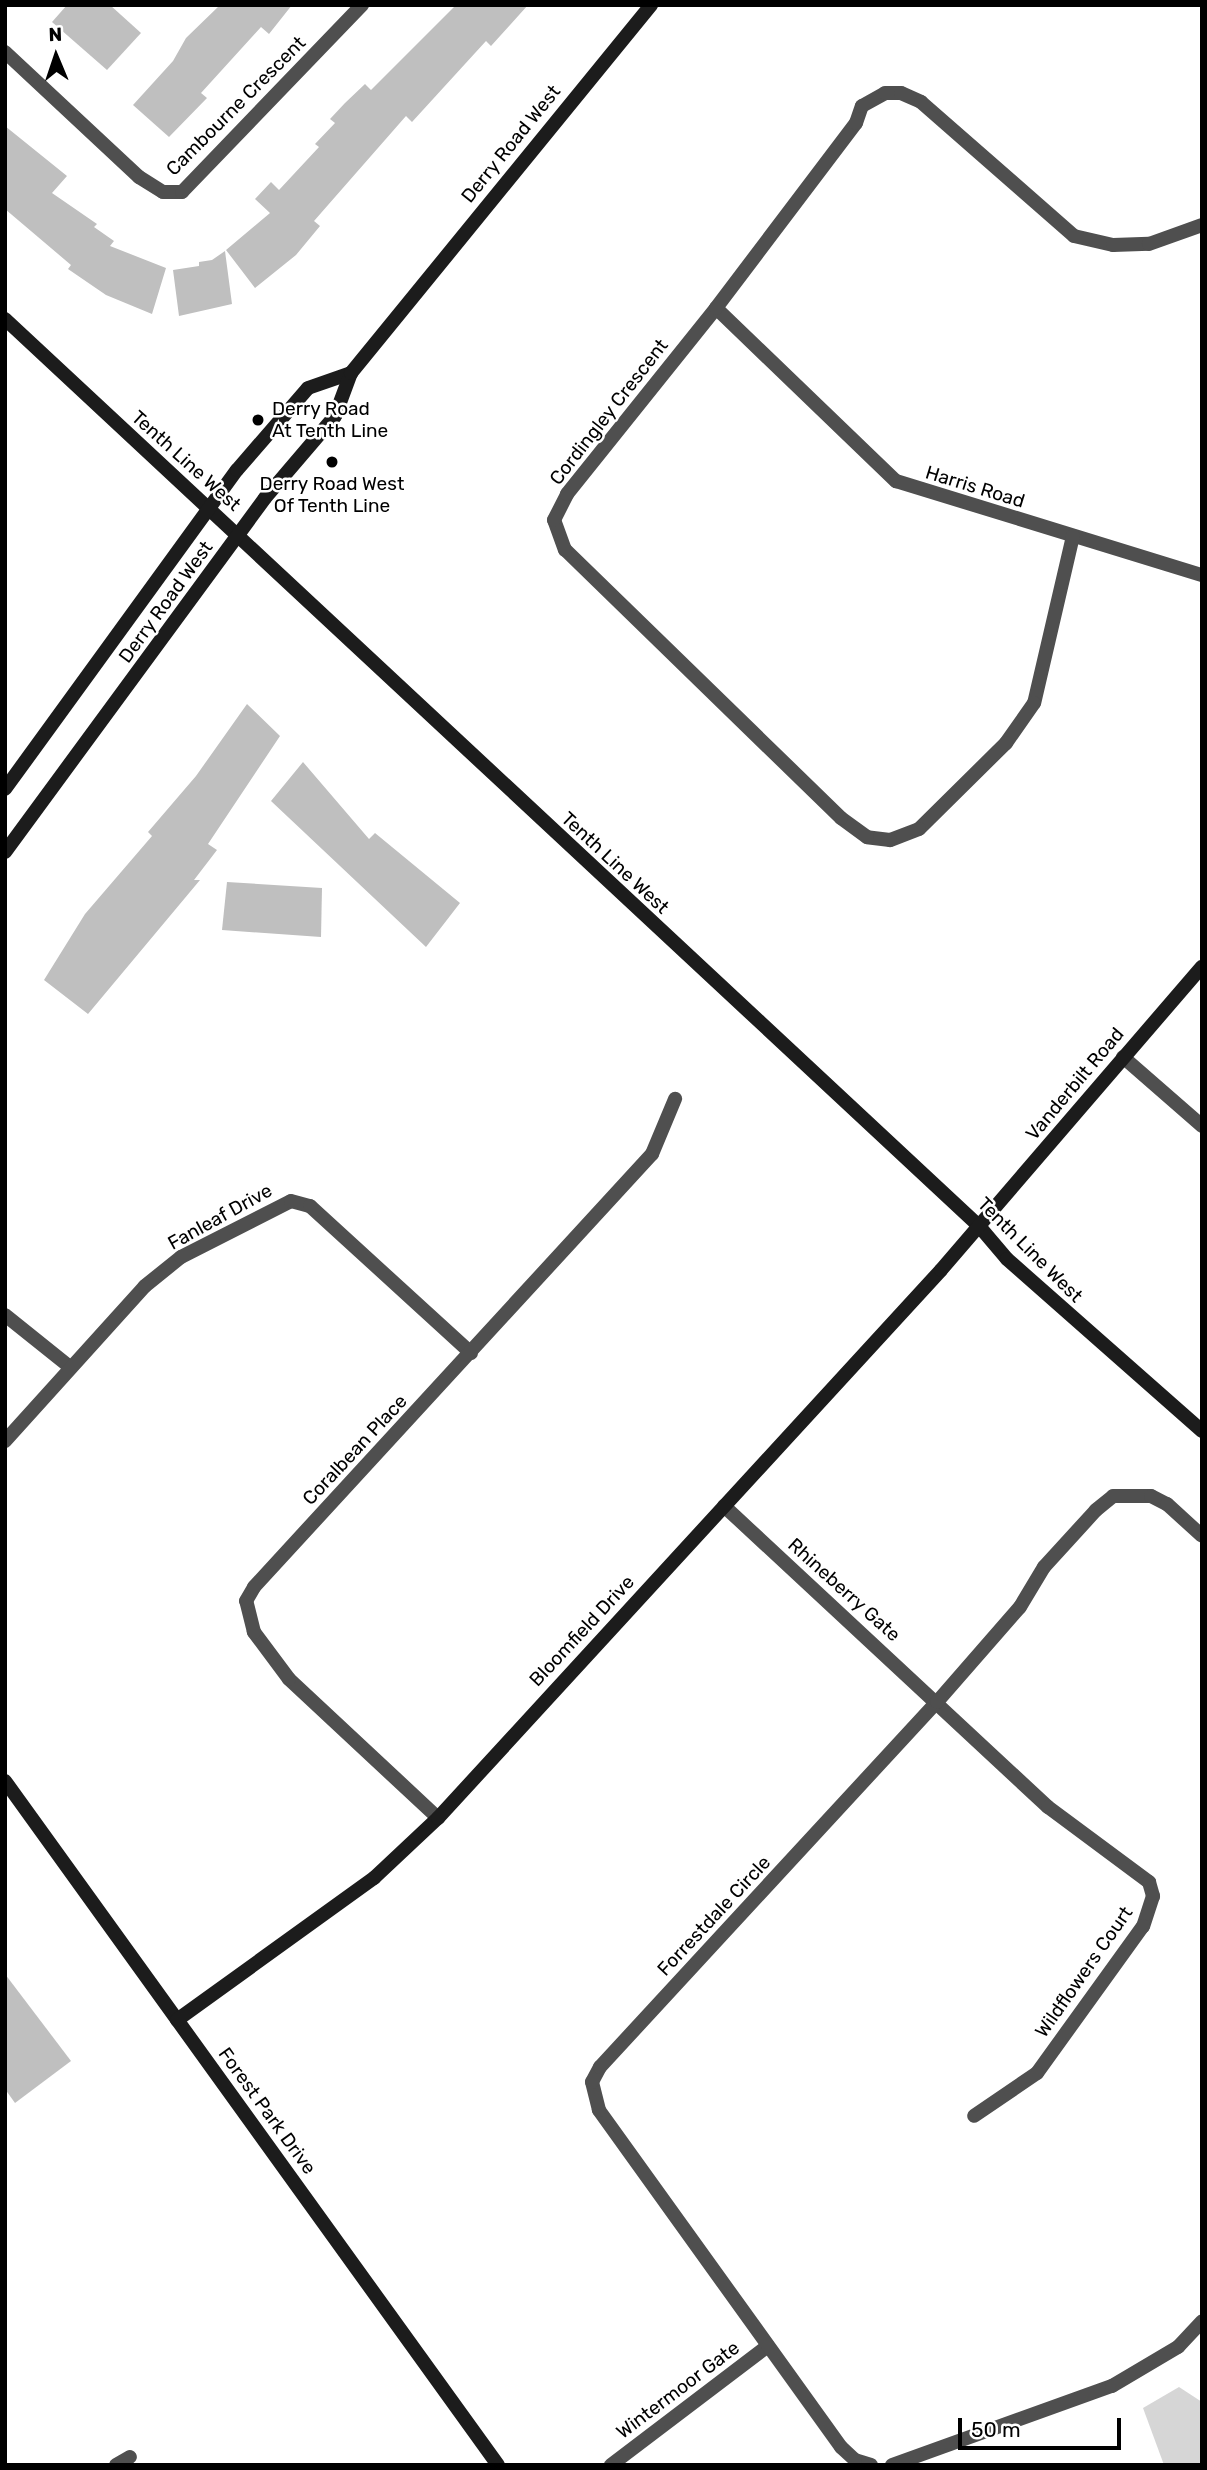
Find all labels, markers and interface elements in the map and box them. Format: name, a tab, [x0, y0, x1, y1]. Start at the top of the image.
north arrow	[21, 21, 91, 91]
text: N	[48, 23, 62, 46]
street label: Cambourne Crescent	[162, 32, 310, 180]
street label: Derry Road West	[456, 80, 566, 208]
street label: Cordingley Crescent	[545, 334, 673, 490]
place label: Derry Road At Tenth Line	[272, 398, 389, 442]
street label: Tenth Line West	[127, 406, 245, 516]
marker: Derry Road At Tenth Line	[250, 412, 266, 428]
marker: Derry Road West Of Tenth Line	[324, 454, 340, 470]
street label: Harris Road	[923, 461, 1027, 513]
place label: Derry Road West Of Tenth Line	[259, 473, 405, 517]
street label: Derry Road West	[114, 536, 218, 668]
street label: Tenth Line West	[556, 807, 674, 919]
street label: Vanderbilt Road	[1021, 1023, 1129, 1145]
street label: Fanleaf Drive	[164, 1179, 276, 1255]
street label: Tenth Line West	[973, 1193, 1087, 1307]
street label: Coralbean Place	[298, 1390, 412, 1510]
street label: Rhineberry Gate	[783, 1533, 905, 1647]
street label: Bloomfield Drive	[525, 1571, 639, 1691]
street label: Forrestdale Circle	[653, 1851, 775, 1981]
street label: Wildflowers Court	[1030, 1902, 1138, 2042]
street label: Forest Park Drive	[213, 2043, 321, 2179]
street label: Wintermoor Gate	[612, 2336, 744, 2444]
scale bar	[962, 2404, 1125, 2448]
text: 50 m	[971, 2417, 1021, 2442]

